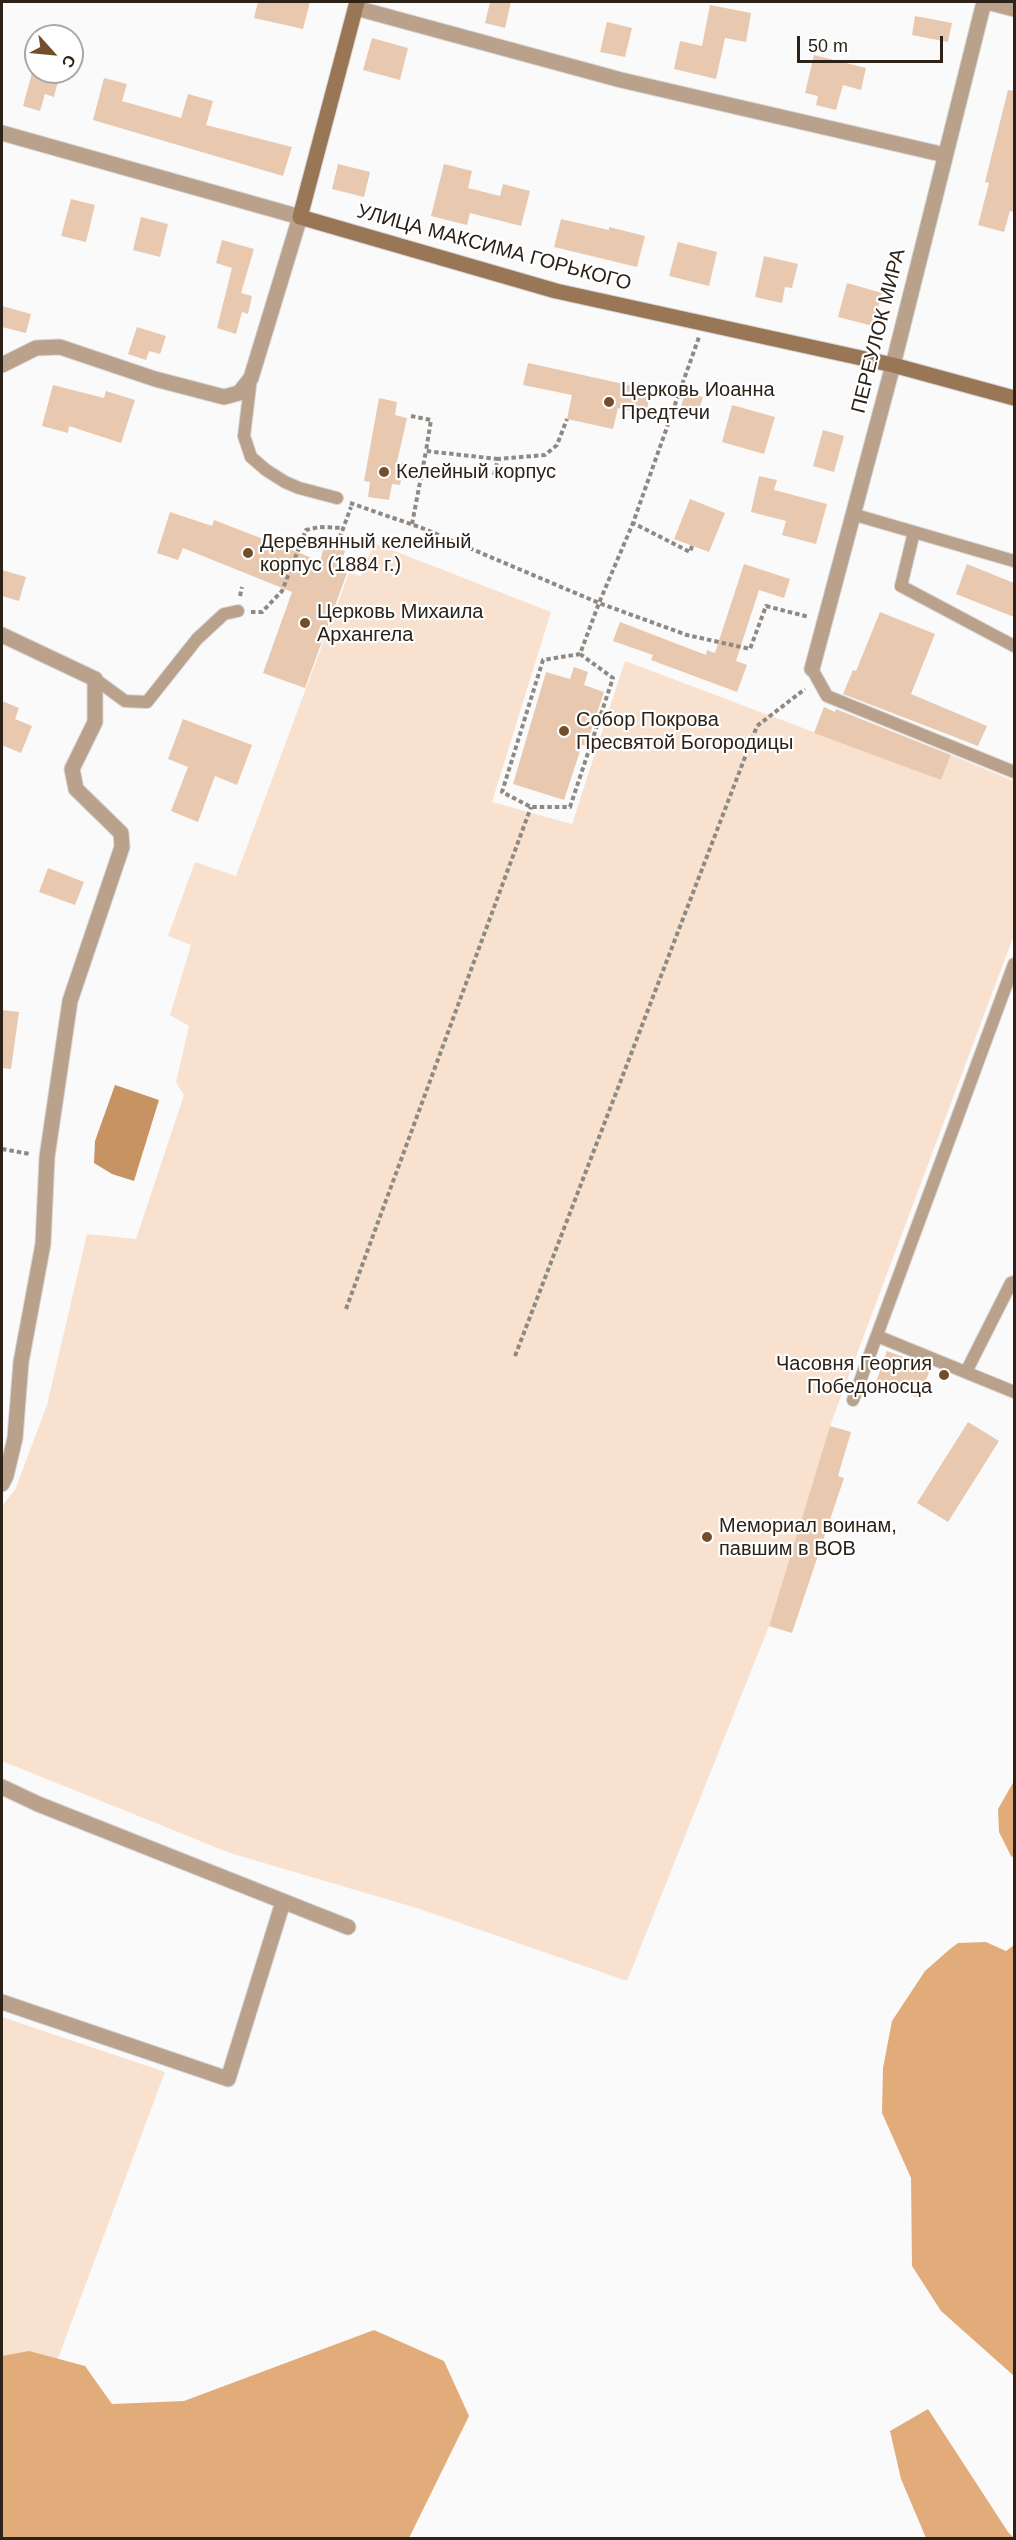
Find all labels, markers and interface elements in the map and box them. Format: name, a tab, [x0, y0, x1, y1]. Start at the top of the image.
north arrow	[24, 24, 84, 84]
scale bar	[800, 24, 946, 62]
text: 50 m	[808, 36, 848, 56]
text: С	[59, 52, 79, 71]
street label: УЛИЦА МАКСИМА ГОРЬКОГО	[354, 200, 634, 296]
street label: ПЕРЕУЛОК МИРА	[847, 246, 911, 416]
place label: Церковь Иоанна Предтечи	[621, 378, 775, 425]
marker: Церковь Иоанна Предтечи	[602, 395, 616, 409]
place label: Келейный корпус	[396, 460, 556, 484]
marker: Келейный корпус	[377, 465, 391, 479]
place label: Деревянный келейный корпус (1884 г.)	[260, 530, 471, 577]
marker: Деревянный келейный корпус (1884 г.)	[241, 546, 255, 560]
place label: Церковь Михаила Архангела	[317, 600, 483, 647]
marker: Церковь Михаила Архангела	[298, 616, 312, 630]
place label: Собор Покрова Пресвятой Богородицы	[576, 708, 793, 755]
marker: Собор Покрова Пресвятой Богородицы	[557, 724, 571, 738]
place label: Часовня Георгия Победоносца	[776, 1352, 932, 1399]
marker: Часовня Георгия Победоносца	[937, 1368, 951, 1382]
place label: Мемориал воинам, павшим в ВОВ	[719, 1514, 897, 1561]
marker: Мемориал воинам, павшим в ВОВ	[700, 1530, 714, 1544]

